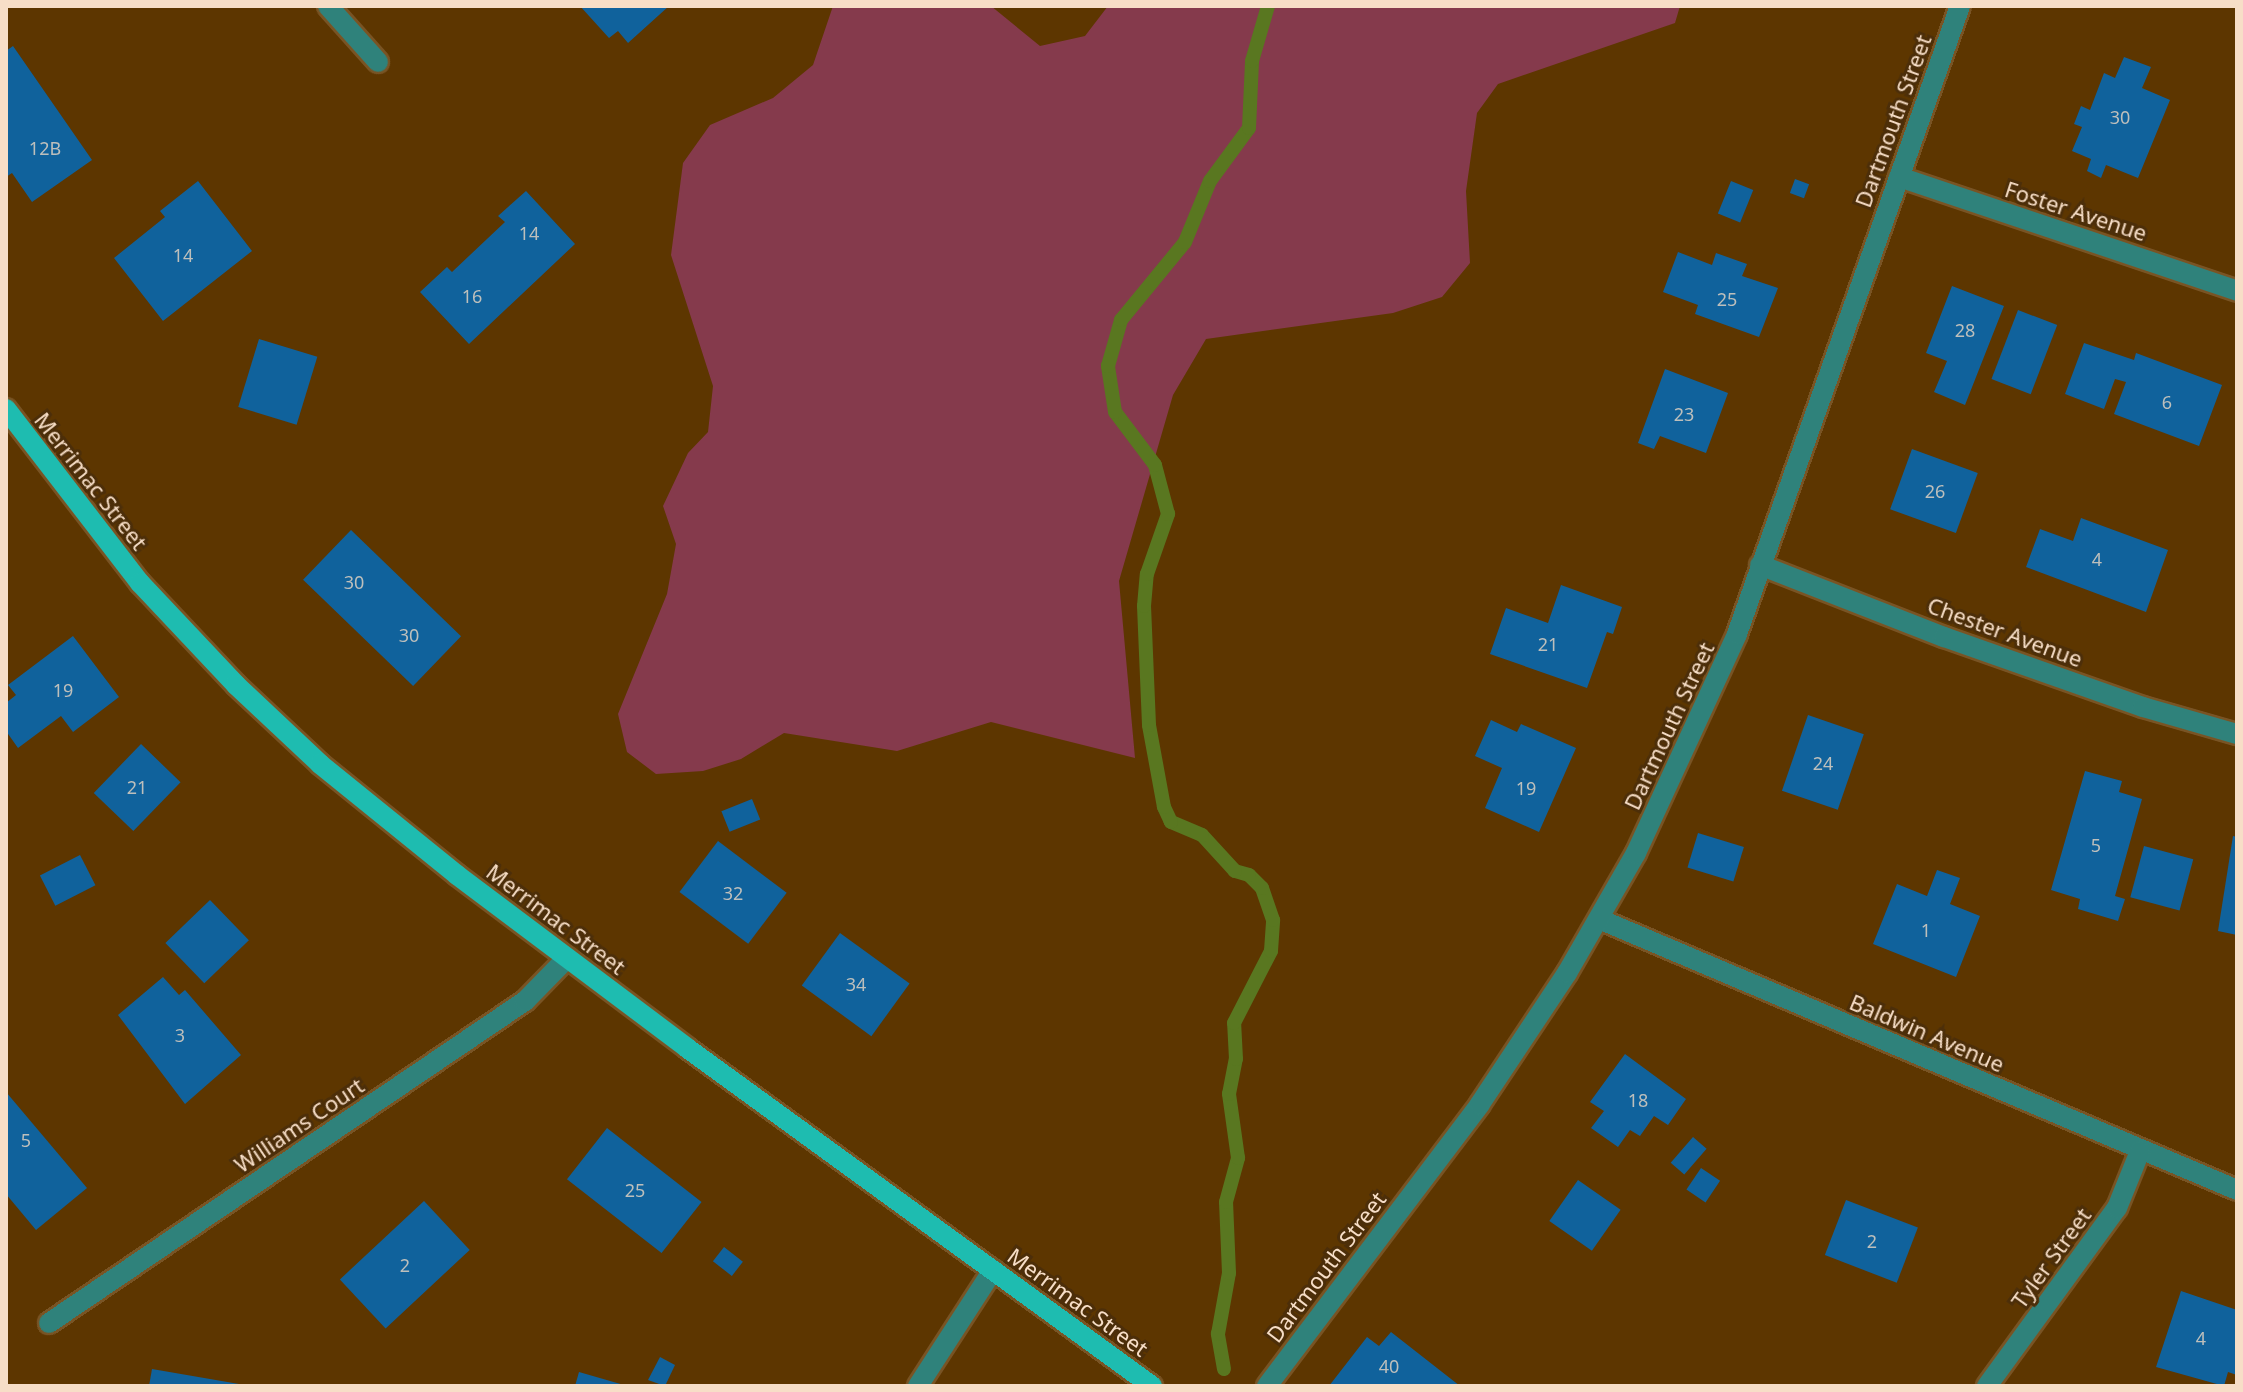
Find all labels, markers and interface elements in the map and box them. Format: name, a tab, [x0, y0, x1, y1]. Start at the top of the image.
street label: Dartmouth Street	[1850, 31, 1936, 211]
house number: 30	[2110, 106, 2130, 128]
house number: 12B	[29, 137, 61, 159]
street label: Foster Avenue	[2002, 176, 2150, 246]
house number: 14	[519, 222, 539, 244]
house number: 14	[173, 244, 193, 266]
house number: 16	[462, 285, 482, 307]
house number: 25	[1717, 288, 1737, 310]
house number: 28	[1955, 319, 1975, 341]
house number: 6	[2162, 391, 2172, 413]
house number: 23	[1674, 403, 1694, 425]
street label: Merrimac Street	[29, 407, 153, 555]
house number: 26	[1925, 480, 1945, 502]
house number: 4	[2092, 548, 2102, 570]
house number: 30	[344, 571, 364, 593]
street label: Chester Avenue	[1924, 592, 2086, 672]
house number: 30	[399, 624, 419, 646]
house number: 21	[1538, 633, 1558, 655]
street label: Dartmouth Street	[1619, 638, 1719, 814]
house number: 19	[53, 679, 73, 701]
house number: 24	[1813, 752, 1833, 774]
house number: 21	[127, 776, 147, 798]
house number: 19	[1516, 777, 1536, 799]
house number: 5	[2091, 834, 2101, 856]
street label: Merrimac Street	[481, 858, 631, 980]
house number: 32	[723, 882, 743, 904]
house number: 1	[1921, 919, 1931, 941]
house number: 34	[846, 973, 866, 995]
street label: Baldwin Avenue	[1846, 989, 2008, 1077]
house number: 3	[175, 1024, 185, 1046]
street label: Williams Court	[229, 1072, 369, 1178]
house number: 18	[1628, 1089, 1648, 1111]
house number: 5	[21, 1129, 31, 1151]
house number: 25	[625, 1179, 645, 1201]
street label: Dartmouth Street	[1261, 1187, 1391, 1347]
street label: Tyler Street	[2006, 1203, 2096, 1313]
house number: 2	[1867, 1230, 1877, 1252]
street label: Merrimac Street	[1003, 1242, 1153, 1362]
house number: 2	[400, 1254, 410, 1276]
house number: 4	[2196, 1327, 2206, 1349]
house number: 40	[1379, 1355, 1399, 1377]

